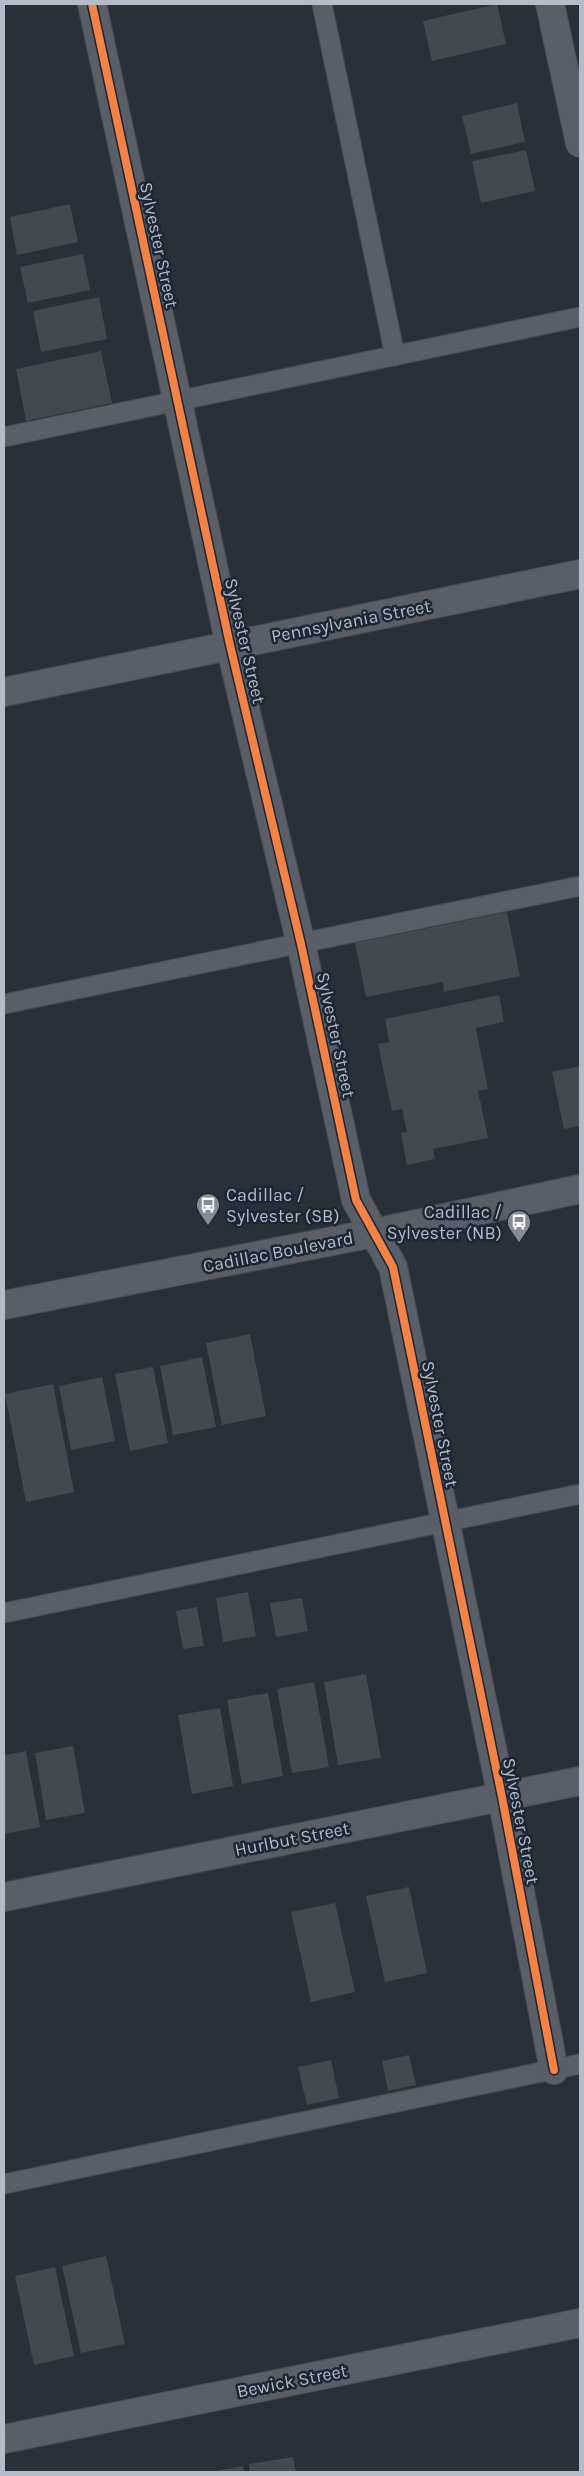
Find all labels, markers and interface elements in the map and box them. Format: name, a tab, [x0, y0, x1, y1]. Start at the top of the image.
street label: Sylvester Street	[135, 180, 183, 310]
street label: Sylvester Street	[220, 576, 270, 706]
street label: Pennsylvania Street	[269, 595, 433, 647]
street label: Sylvester Street	[312, 970, 360, 1100]
place label: Cadillac / Sylvester (SB)	[226, 1184, 340, 1227]
bus stop icon: Cadillac / Sylvester (SB)	[195, 1192, 221, 1226]
place label: Cadillac / Sylvester (NB)	[387, 1201, 502, 1244]
bus stop icon: Cadillac / Sylvester (NB)	[506, 1209, 532, 1243]
street label: Cadillac Boulevard	[201, 1227, 355, 1277]
street label: Sylvester Street	[417, 1359, 463, 1489]
street label: Sylvester Street	[498, 1756, 544, 1886]
street label: Hurlbut Street	[233, 1817, 352, 1861]
street label: Bewick Street	[235, 2359, 349, 2402]

